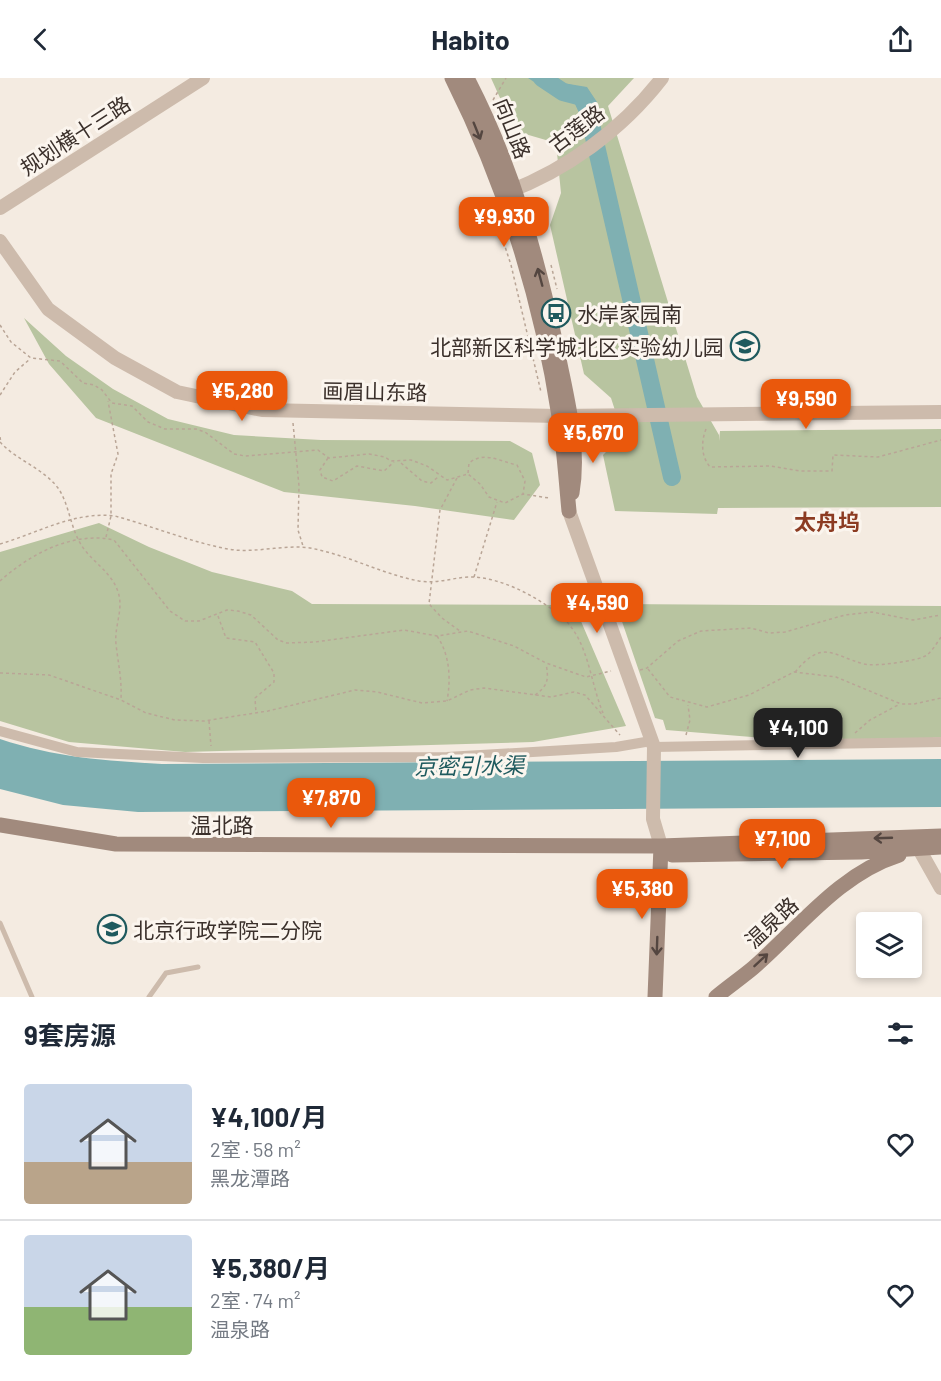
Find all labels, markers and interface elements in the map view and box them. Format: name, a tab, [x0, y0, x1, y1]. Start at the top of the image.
icon: back	[24, 23, 57, 56]
text: Habito	[431, 23, 510, 55]
icon: share	[884, 23, 917, 56]
street label: 规划横十三路	[15, 90, 135, 180]
street label: 向山路	[490, 94, 536, 162]
street label: 古莲路	[543, 99, 609, 157]
one-way arrow	[472, 121, 483, 140]
pin: ¥9,930	[455, 197, 553, 248]
text: ¥9,930	[473, 204, 535, 228]
one-way arrow	[534, 268, 546, 287]
bus stop icon: 水岸家园南	[540, 297, 572, 329]
place label: 水岸家园南	[577, 301, 682, 326]
school or university icon: 北部新区科学城北区实验幼儿园	[729, 330, 761, 362]
place label: 北部新区科学城北区实验幼儿园	[430, 334, 724, 359]
pin: ¥5,280	[193, 371, 291, 422]
text: ¥5,280	[210, 378, 274, 402]
street label: 画眉山东路	[322, 378, 428, 404]
pin: ¥9,590	[757, 379, 855, 430]
text: ¥9,590	[775, 386, 837, 410]
pin: ¥5,670	[544, 413, 642, 464]
text: ¥5,670	[562, 420, 624, 444]
district label: 太舟坞	[794, 508, 860, 534]
pin: ¥4,590	[548, 583, 646, 634]
text: ¥4,590	[565, 590, 629, 614]
pin: ¥4,100	[749, 708, 847, 759]
text: ¥4,100	[768, 715, 829, 739]
water label: 京密引水渠	[414, 751, 527, 779]
pin: ¥7,870	[282, 778, 380, 829]
text: ¥7,870	[301, 785, 361, 809]
street label: 温北路	[191, 812, 254, 837]
pin: ¥7,100	[733, 819, 831, 870]
text: ¥7,100	[753, 826, 811, 850]
one-way arrow	[873, 832, 893, 844]
pin: ¥5,380	[593, 869, 691, 920]
text: ¥5,380	[611, 876, 673, 900]
street label: 温泉路	[739, 891, 803, 953]
map controls	[856, 912, 922, 978]
button: layers	[856, 912, 922, 978]
school or university icon: 北京行政学院二分院	[96, 913, 128, 945]
place label: 北京行政学院二分院	[133, 917, 322, 942]
one-way arrow	[652, 936, 663, 955]
one-way arrow	[754, 953, 769, 967]
icon: filters	[884, 1017, 917, 1050]
text: 9套房源	[24, 1019, 116, 1050]
text: ¥4,100/月	[210, 1101, 328, 1132]
icon: home	[72, 1108, 144, 1180]
icon: heart	[884, 1128, 917, 1161]
text: 2室 · 58 m²	[210, 1137, 301, 1161]
text: 黑龙潭路	[210, 1166, 290, 1190]
text: ¥5,380/月	[210, 1252, 330, 1283]
icon: home	[72, 1259, 144, 1331]
icon: heart	[884, 1279, 917, 1312]
text: 2室 · 74 m²	[210, 1288, 300, 1312]
text: 温泉路	[210, 1317, 270, 1341]

